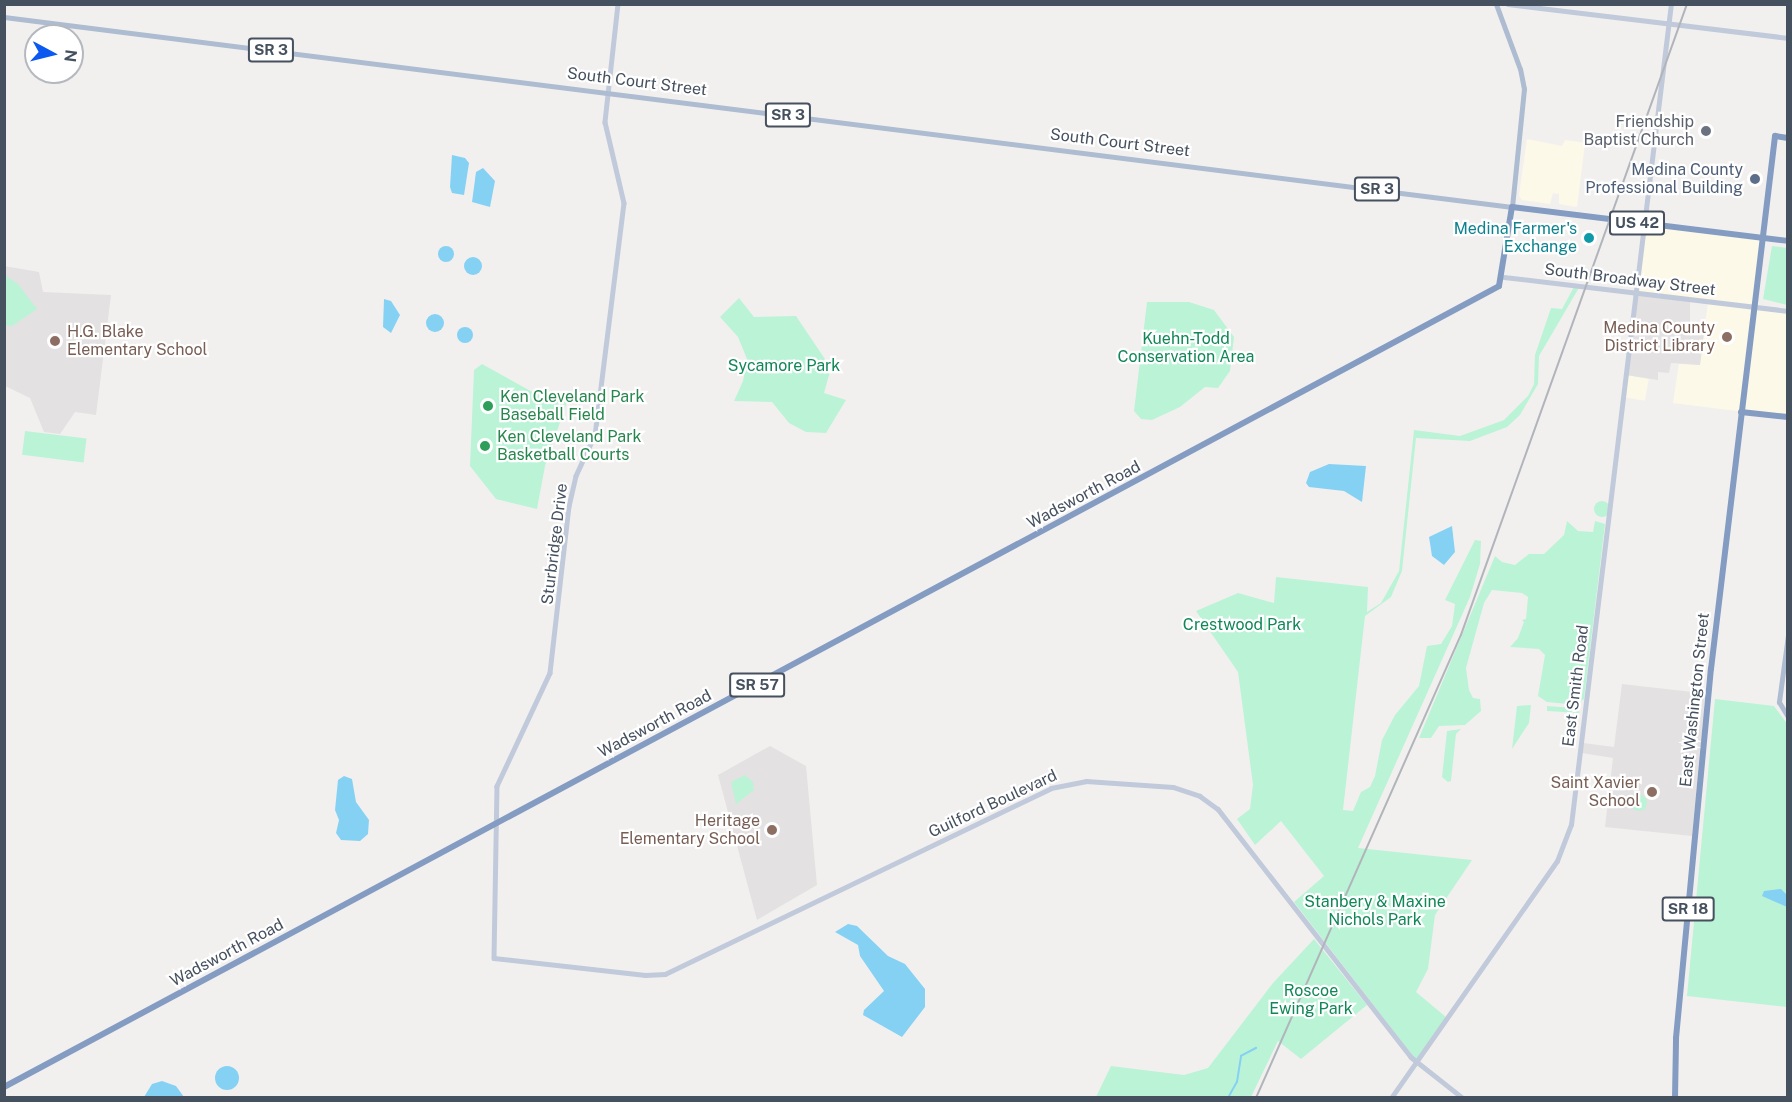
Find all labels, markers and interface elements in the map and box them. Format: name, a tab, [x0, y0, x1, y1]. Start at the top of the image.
north arrow	[24, 24, 84, 84]
road number: SR 3	[247, 38, 295, 62]
text: N	[60, 49, 81, 63]
street label: South Court Street	[566, 64, 708, 100]
road number: SR 3	[764, 103, 812, 127]
place label: Friendship Baptist Church	[1583, 112, 1694, 150]
marker: Friendship Baptist Church	[1699, 124, 1713, 138]
street label: South Court Street	[1049, 125, 1191, 161]
place label: Medina County Professional Building	[1585, 160, 1743, 198]
marker: Medina County Professional Building	[1748, 172, 1762, 186]
road number: SR 3	[1353, 177, 1401, 201]
road number: US 42	[1608, 211, 1666, 235]
place label: Medina Farmer's Exchange	[1454, 219, 1577, 257]
marker: Medina Farmer's Exchange	[1582, 231, 1596, 245]
street label: South Broadway Street	[1543, 260, 1717, 300]
place label: Medina County District Library	[1603, 318, 1715, 356]
place label: H.G. Blake Elementary School	[67, 322, 207, 360]
park label: Kuehn-Todd Conservation Area	[1118, 329, 1254, 367]
marker: Medina County District Library	[1720, 330, 1734, 344]
marker: H.G. Blake Elementary School	[48, 334, 62, 348]
park label: Sycamore Park	[728, 356, 840, 376]
place label: Ken Cleveland Park Baseball Field	[500, 387, 644, 425]
marker: Ken Cleveland Park Baseball Field	[481, 399, 495, 413]
place label: Ken Cleveland Park Basketball Courts	[497, 427, 641, 465]
marker: Ken Cleveland Park Basketball Courts	[478, 439, 492, 453]
street label: Wadsworth Road	[1024, 457, 1144, 533]
street label: Sturbridge Drive	[538, 482, 572, 606]
street label: East Washington Street	[1676, 612, 1714, 788]
park label: Crestwood Park	[1183, 615, 1301, 635]
street label: East Smith Road	[1559, 624, 1593, 748]
road number: SR 57	[728, 673, 786, 697]
street label: Wadsworth Road	[595, 686, 715, 762]
street label: Guilford Boulevard	[926, 766, 1060, 842]
place label: Saint Xavier School	[1551, 773, 1640, 811]
marker: Saint Xavier School	[1645, 785, 1659, 799]
place label: Heritage Elementary School	[620, 811, 760, 849]
marker: Heritage Elementary School	[765, 823, 779, 837]
park label: Stanbery & Maxine Nichols Park	[1304, 892, 1446, 930]
road number: SR 18	[1661, 897, 1715, 921]
street label: Wadsworth Road	[167, 915, 287, 991]
park label: Roscoe Ewing Park	[1269, 981, 1353, 1019]

